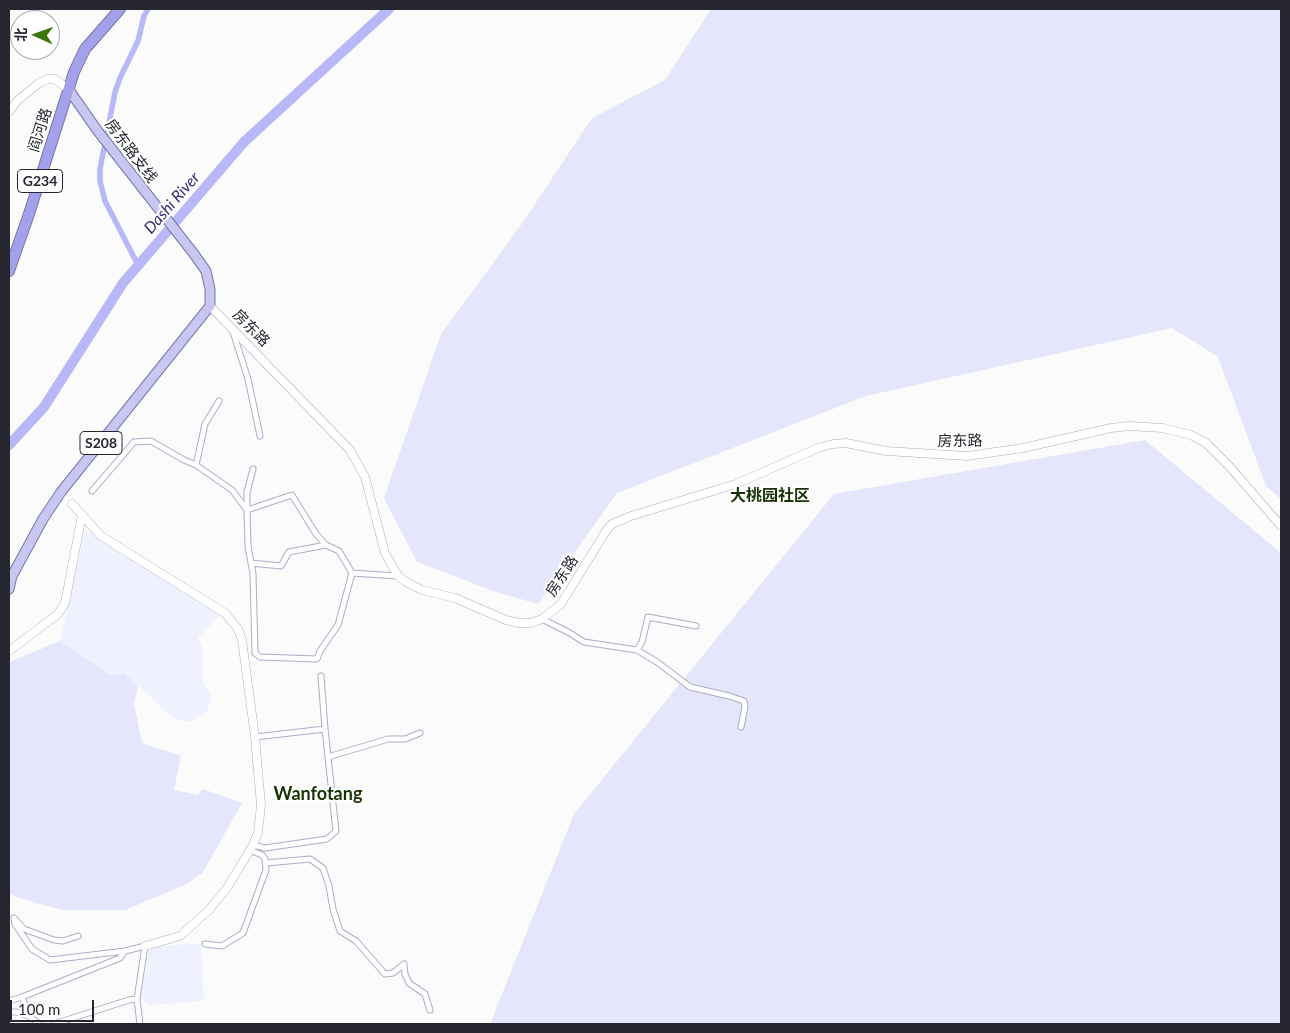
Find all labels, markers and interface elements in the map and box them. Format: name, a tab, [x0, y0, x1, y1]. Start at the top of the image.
north arrow	[10, 10, 60, 60]
text: 北	[12, 27, 29, 42]
street label: 阎河路	[24, 106, 56, 154]
street label: 房东路支线	[101, 116, 161, 186]
water label: Dashi River	[140, 168, 204, 238]
road number: G234	[18, 170, 62, 192]
street label: 房东路	[229, 306, 273, 350]
road number: S208	[80, 432, 122, 454]
street label: 房东路	[937, 432, 983, 450]
district label: 大桃园社区	[730, 486, 810, 506]
street label: 房东路	[542, 552, 582, 600]
district label: Wanfotang	[274, 783, 362, 805]
scale bar	[12, 990, 96, 1022]
text: 100 m	[18, 1000, 60, 1018]

